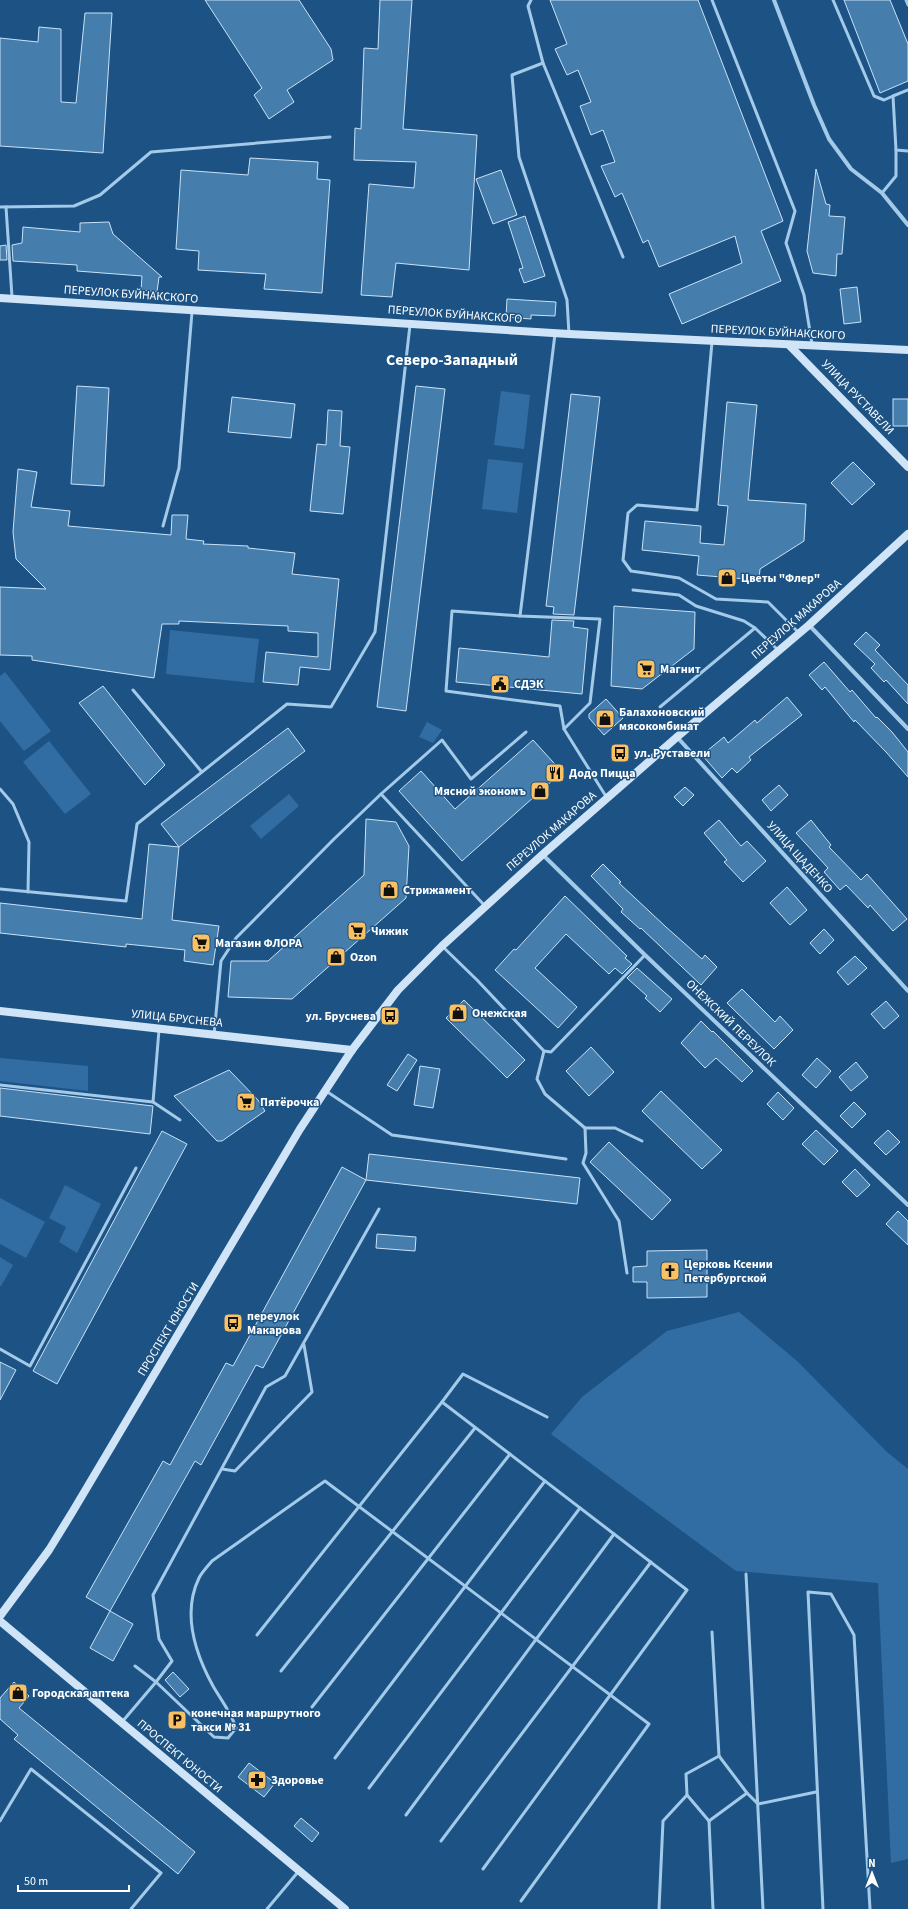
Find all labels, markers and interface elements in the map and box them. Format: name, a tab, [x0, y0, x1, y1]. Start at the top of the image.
street label: ПЕРЕУЛОК БУЙНАКСКОГО	[63, 281, 199, 308]
street label: ПЕРЕУЛОК БУЙНАКСКОГО	[387, 301, 523, 328]
street label: ПЕРЕУЛОК БУЙНАКСКОГО	[710, 320, 846, 345]
district label: Северо-Западный	[386, 349, 518, 371]
street label: УЛИЦА РУСТАВЕЛИ	[817, 356, 898, 439]
shop icon: Цветы "Флер"	[716, 567, 738, 589]
place label: Цветы "Флер"	[741, 570, 820, 587]
street label: ПЕРЕУЛОК МАКАРОВА	[748, 575, 845, 663]
supermarket icon: Магнит	[635, 658, 657, 680]
place label: Магнит	[660, 661, 701, 678]
public building icon: СДЭК	[489, 673, 511, 695]
place label: СДЭК	[514, 676, 544, 693]
place label: Балахоновский мясокомбинат	[619, 704, 704, 735]
shop icon: Балахоновский мясокомбинат	[594, 708, 616, 730]
bus stop icon: ул. Руставели	[609, 742, 631, 764]
place label: ул. Руставели	[634, 745, 710, 762]
restaurant icon: Додо Пицца	[544, 762, 566, 784]
place label: Додо Пицца	[569, 765, 636, 782]
shop icon: Мясной экономъ	[529, 780, 551, 802]
place label: Мясной экономъ	[434, 783, 527, 800]
street label: ПЕРЕУЛОК МАКАРОВА	[503, 787, 600, 875]
street label: УЛИЦА ЩАДЕНКО	[763, 818, 836, 897]
shop icon: Стрижамент	[378, 879, 400, 901]
place label: Стрижамент	[403, 882, 472, 899]
supermarket icon: Чижик	[346, 920, 368, 942]
place label: Чижик	[371, 923, 409, 940]
supermarket icon: Магазин ФЛОРА	[190, 932, 212, 954]
place label: Магазин ФЛОРА	[215, 935, 302, 952]
shop icon: Ozon	[325, 946, 347, 968]
place label: Ozon	[350, 949, 377, 966]
street label: ОНЕЖСКИЙ ПЕРЕУЛОК	[682, 976, 779, 1071]
shop icon: Онежская	[447, 1002, 469, 1024]
street label: УЛИЦА БРУСНЕВА	[130, 1005, 224, 1032]
bus stop icon: ул. Бруснева	[379, 1005, 401, 1027]
place label: Онежская	[472, 1005, 527, 1022]
place label: ул. Бруснева	[305, 1008, 376, 1025]
supermarket icon: Пятёрочка	[235, 1091, 257, 1113]
place label: Пятёрочка	[260, 1094, 319, 1111]
place label: Церковь Ксении Петербургской	[684, 1256, 773, 1287]
church icon: Церковь Ксении Петербургской	[659, 1260, 681, 1282]
street label: ПРОСПЕКТ ЮНОСТИ	[134, 1279, 203, 1379]
place label: переулок Макарова	[247, 1308, 301, 1339]
bus stop icon: переулок Макарова	[222, 1312, 244, 1334]
shop icon: Городская аптека	[7, 1682, 29, 1704]
place label: Городская аптека	[32, 1685, 130, 1702]
place label: конечная маршрутного такси № 31	[191, 1705, 321, 1736]
parking icon: конечная маршрутного такси № 31	[166, 1709, 188, 1731]
street label: ПРОСПЕКТ ЮНОСТИ	[133, 1716, 226, 1797]
pharmacy icon: Здоровье	[246, 1769, 268, 1791]
place label: Здоровье	[271, 1772, 324, 1789]
north arrow	[852, 1853, 892, 1893]
text: N	[868, 1856, 876, 1871]
scale bar	[18, 1867, 129, 1893]
text: 50 m	[24, 1873, 48, 1890]

